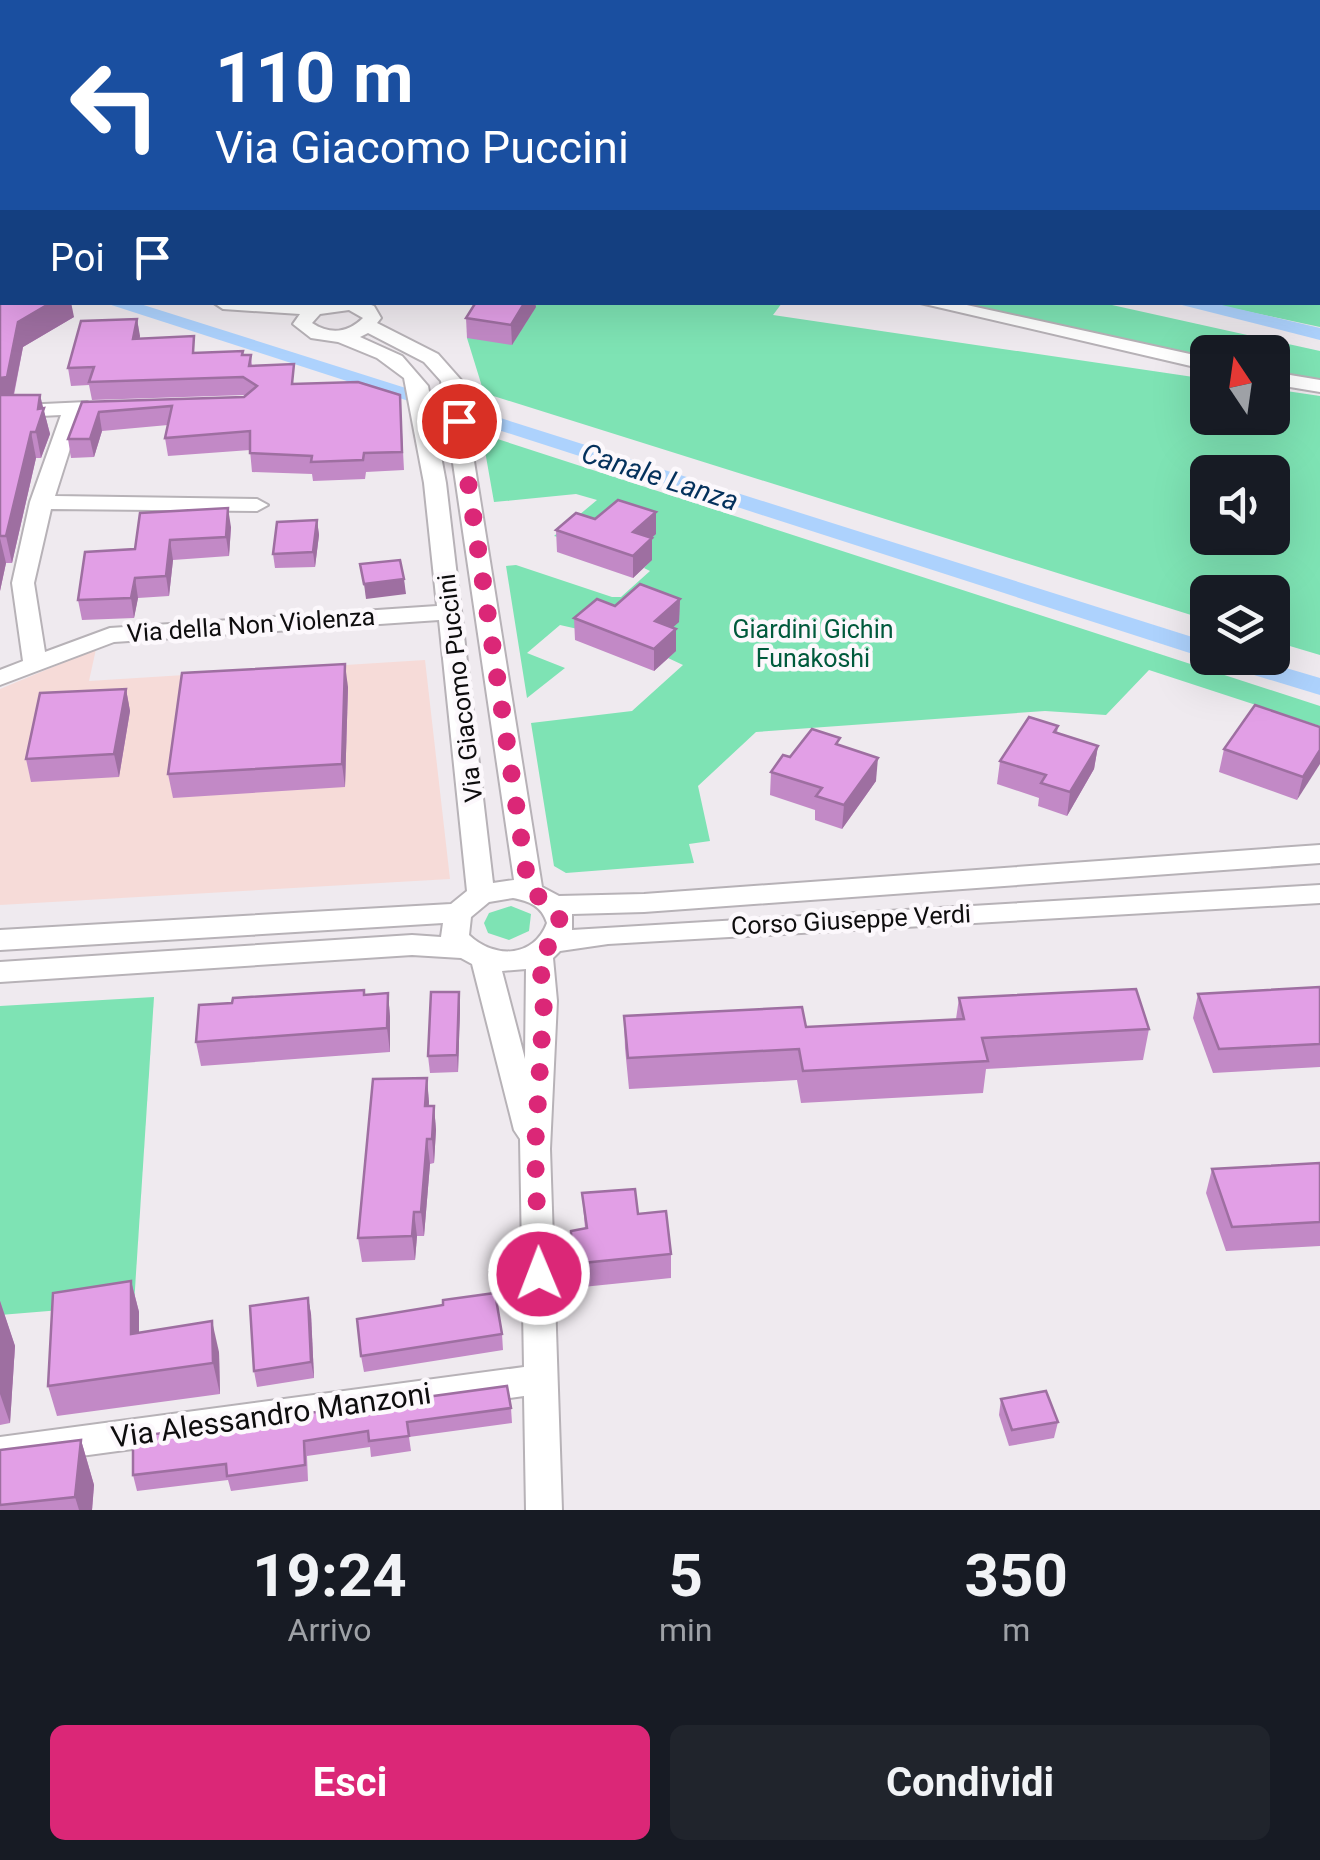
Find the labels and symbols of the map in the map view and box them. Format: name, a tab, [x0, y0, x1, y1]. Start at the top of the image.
north arrow	[1190, 335, 1290, 435]
pin	[417, 379, 502, 464]
water label: Canale Lanza	[577, 436, 743, 518]
street label: Via Giacomo Puccini	[432, 572, 488, 804]
street label: Via della Non Violenza	[126, 602, 376, 648]
park label: Giardini Gichin Funakoshi	[732, 615, 894, 673]
street label: Corso Giuseppe Verdi	[730, 899, 972, 941]
position arrow	[487, 1222, 591, 1326]
street label: Via Alessandro Manzoni	[109, 1375, 433, 1455]

